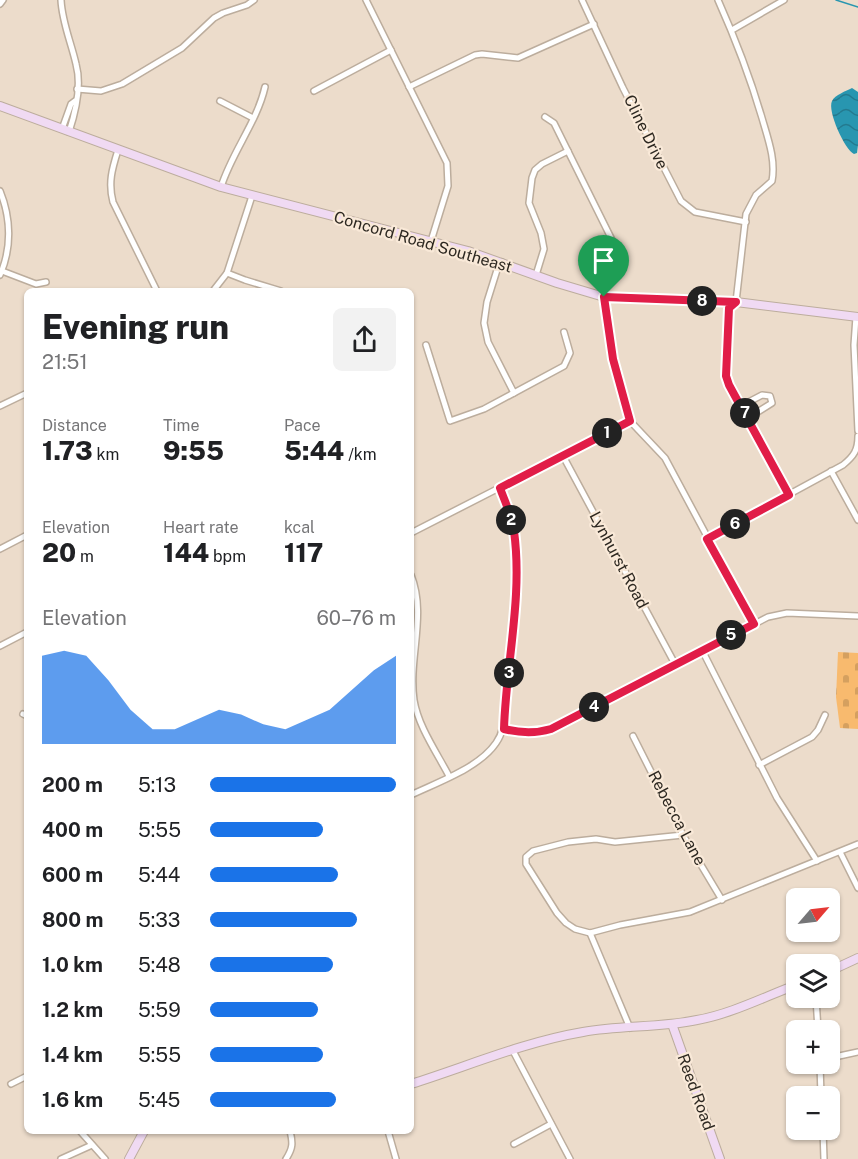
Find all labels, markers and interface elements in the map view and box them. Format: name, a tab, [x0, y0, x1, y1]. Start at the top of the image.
street label: Cline Drive	[620, 92, 672, 172]
street label: Concord Road Southeast	[332, 207, 514, 277]
pin	[578, 235, 629, 297]
icon: arrive	[587, 244, 620, 277]
pin: 8	[687, 286, 717, 316]
text: 8	[697, 291, 707, 310]
text: Evening run	[42, 308, 229, 346]
button: share	[333, 308, 396, 371]
text: 21:51	[42, 350, 88, 374]
pin: 7	[730, 398, 760, 428]
text: 7	[740, 403, 750, 422]
text: Distance	[42, 416, 107, 435]
text: Time	[163, 416, 199, 435]
text: Pace	[284, 416, 321, 435]
pin: 1	[592, 418, 622, 448]
text: 1	[604, 423, 610, 442]
text: 1.73	[42, 435, 93, 466]
text: 9:55	[163, 435, 224, 466]
text: 5:44	[284, 435, 344, 466]
text: km	[93, 445, 119, 464]
text: /km	[344, 445, 377, 464]
pin: 2	[496, 505, 526, 535]
street label: Lynhurst Road	[585, 508, 653, 612]
pin: 6	[720, 509, 750, 539]
text: 2	[506, 510, 516, 529]
text: 6	[730, 514, 740, 533]
text: Elevation	[42, 518, 110, 537]
text: Heart rate	[163, 518, 239, 537]
text: kcal	[284, 518, 315, 537]
text: 20	[42, 537, 76, 568]
text: 144	[163, 537, 209, 568]
text: 117	[284, 537, 323, 568]
text: m	[76, 547, 94, 566]
text: bpm	[209, 547, 246, 566]
text: Elevation	[42, 606, 127, 630]
text: 60–76 m	[316, 606, 396, 630]
pin: 5	[716, 620, 746, 650]
text: 5	[726, 625, 736, 644]
pin: 3	[494, 658, 524, 688]
text: 3	[504, 663, 514, 682]
pin: 4	[579, 692, 609, 722]
text: 4	[589, 697, 599, 716]
street label: Rebecca Lane	[644, 767, 710, 869]
text: 200 m	[42, 773, 103, 797]
text: 5:13	[138, 773, 176, 797]
text: 400 m	[42, 818, 103, 842]
text: 5:55	[138, 818, 181, 842]
text: 600 m	[42, 863, 103, 887]
text: 5:44	[138, 863, 180, 887]
north arrow	[786, 888, 840, 942]
map controls	[786, 888, 840, 1140]
text: 800 m	[42, 908, 104, 932]
text: 5:33	[138, 908, 180, 932]
text: 1.0 km	[42, 953, 103, 977]
text: 5:48	[138, 953, 181, 977]
button: layers	[786, 954, 840, 1008]
text: 1.2 km	[42, 998, 103, 1022]
text: 5:59	[138, 998, 181, 1022]
button: +	[786, 1020, 840, 1074]
text: 1.4 km	[42, 1043, 103, 1067]
text: 5:55	[138, 1043, 181, 1067]
street label: Reed Road	[673, 1051, 719, 1133]
button: −	[786, 1086, 840, 1140]
text: 1.6 km	[42, 1088, 103, 1112]
text: 5:45	[138, 1088, 180, 1112]

